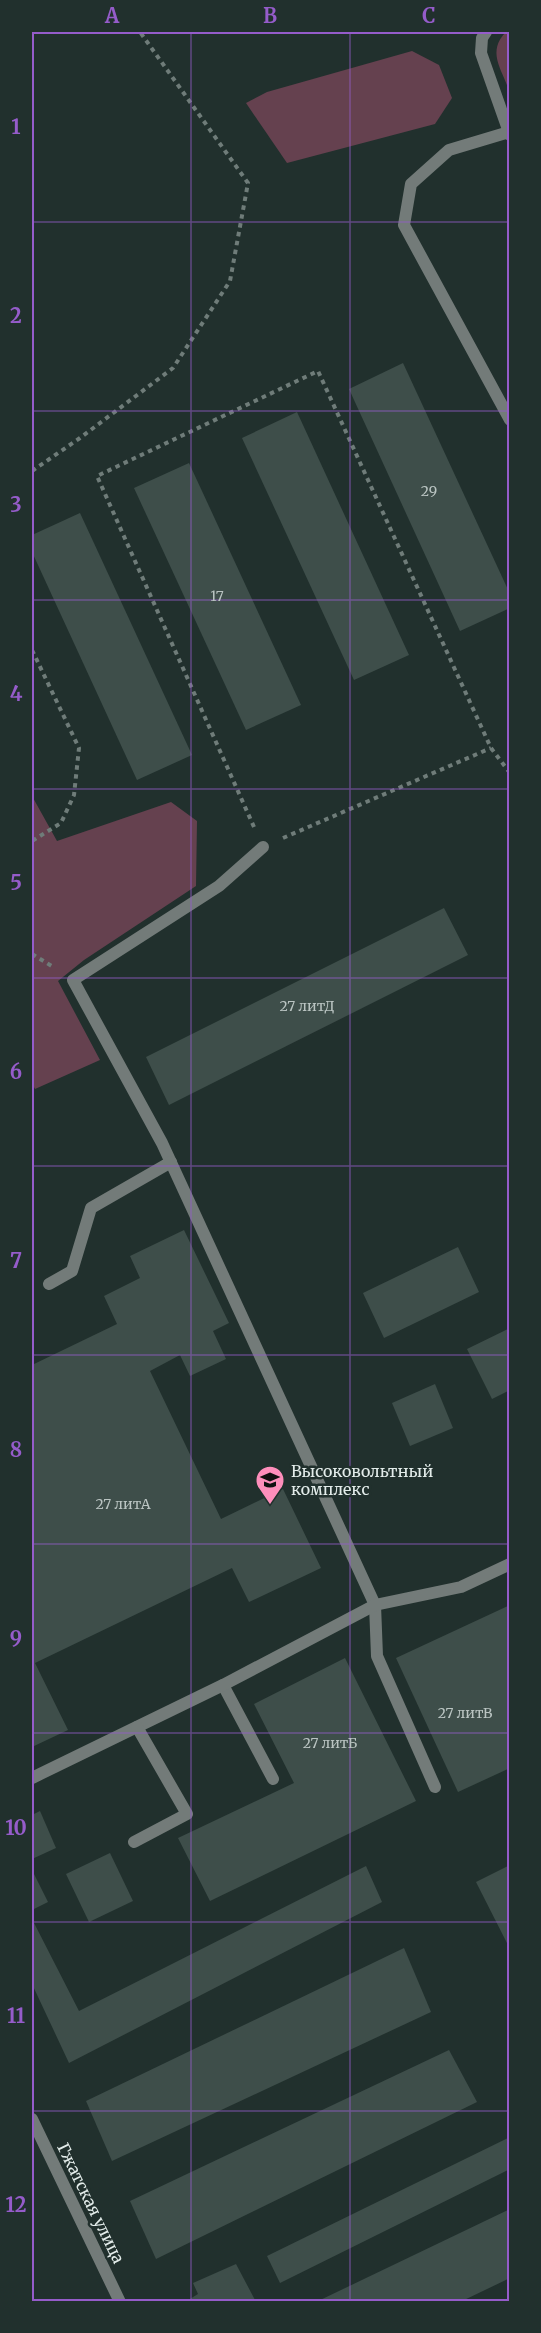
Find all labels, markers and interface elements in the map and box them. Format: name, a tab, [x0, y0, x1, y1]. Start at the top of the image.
text: A	[104, 3, 120, 28]
text: B	[263, 3, 277, 28]
text: C	[422, 3, 436, 28]
text: 1	[11, 114, 21, 139]
text: 2	[10, 303, 22, 328]
house number: 29	[421, 482, 437, 500]
text: 3	[10, 492, 22, 517]
house number: 17	[210, 587, 224, 605]
text: 4	[10, 681, 23, 706]
text: 5	[10, 870, 22, 895]
house number: 27 литД	[279, 997, 335, 1015]
text: 6	[10, 1059, 22, 1084]
text: 7	[10, 1248, 22, 1273]
text: 8	[10, 1437, 22, 1462]
place label: Высоковольтный комплекc	[291, 1461, 433, 1499]
school or university icon: Высоковольтный комплекc	[254, 1464, 286, 1506]
house number: 27 литА	[95, 1495, 151, 1513]
text: 9	[10, 1626, 22, 1651]
house number: 27 литВ	[438, 1704, 492, 1722]
house number: 27 литБ	[303, 1734, 358, 1752]
text: 10	[5, 1815, 27, 1840]
text: 11	[7, 2003, 25, 2028]
street label: Гжатская улица	[53, 2139, 129, 2267]
text: 12	[6, 2192, 27, 2217]

